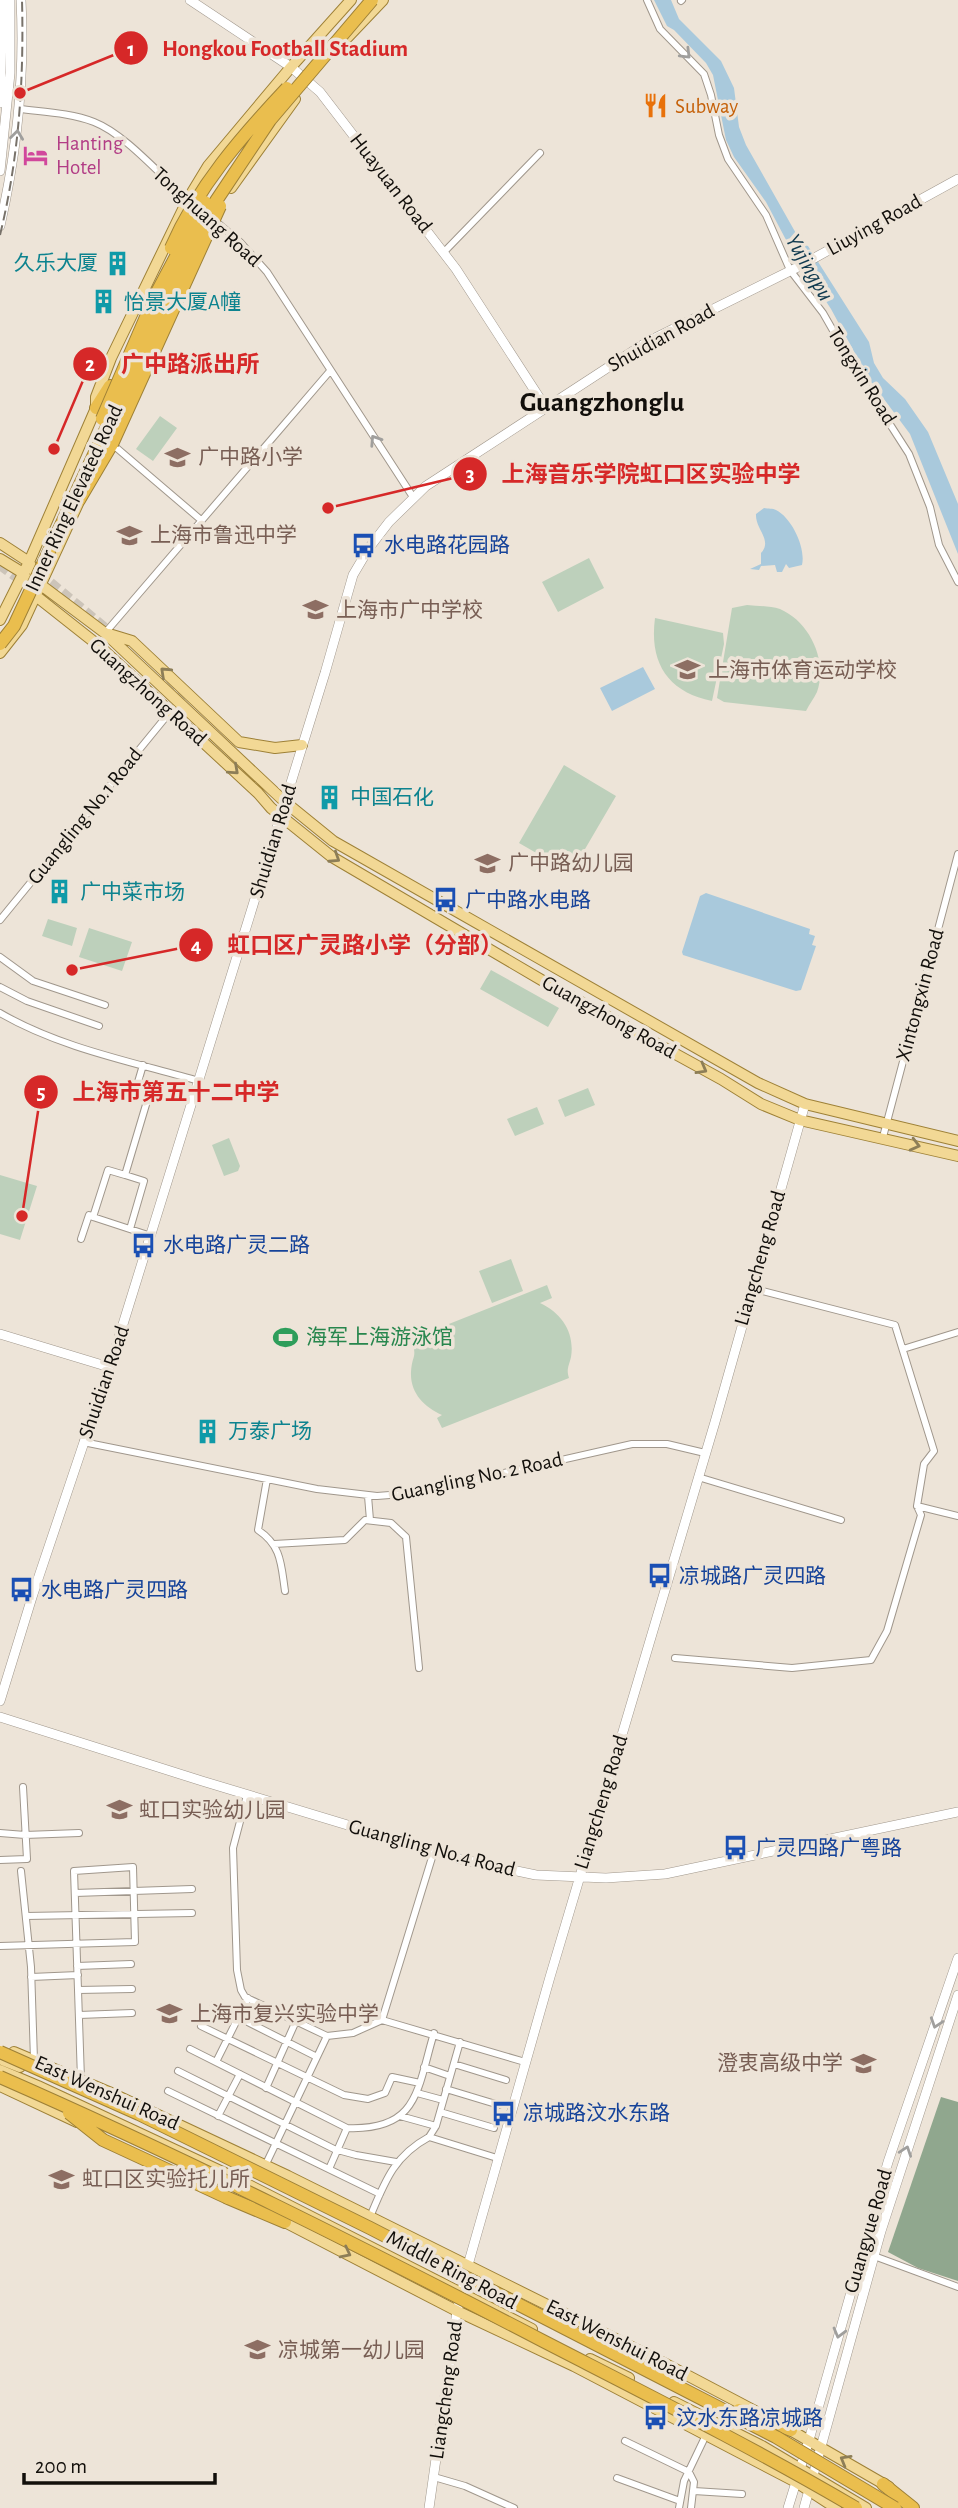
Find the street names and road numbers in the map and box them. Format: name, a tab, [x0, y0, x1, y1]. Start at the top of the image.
street label: Huayuan Road	[346, 129, 436, 237]
street label: Tonghuang Road	[149, 163, 265, 271]
street label: Liuying Road	[823, 190, 925, 260]
street label: Shuidian Road	[604, 300, 718, 376]
street label: Tongxin Road	[824, 324, 900, 428]
street label: Inner Ring Elevated Road	[21, 401, 127, 595]
street label: Guangzhong Road	[85, 634, 211, 750]
street label: Guangling No.1 Road	[24, 744, 146, 888]
street label: Shuidian Road	[246, 781, 300, 900]
street label: Xintongxin Road	[892, 926, 948, 1064]
street label: Guangzhong Road	[539, 972, 680, 1062]
street label: Liangcheng Road	[731, 1188, 789, 1328]
street label: Shuidian Road	[75, 1323, 133, 1441]
street label: Guangling No. 2 Road	[389, 1449, 565, 1505]
street label: Liangcheng Road	[571, 1732, 631, 1872]
street label: Guangling No.4 Road	[346, 1816, 518, 1880]
street label: East Wenshui Road	[32, 2052, 182, 2134]
street label: Guangyue Road	[840, 2166, 896, 2295]
street label: Middle Ring Road	[383, 2227, 521, 2313]
street label: East Wenshui Road	[543, 2295, 691, 2385]
street label: Liangcheng Road	[426, 2319, 466, 2460]

